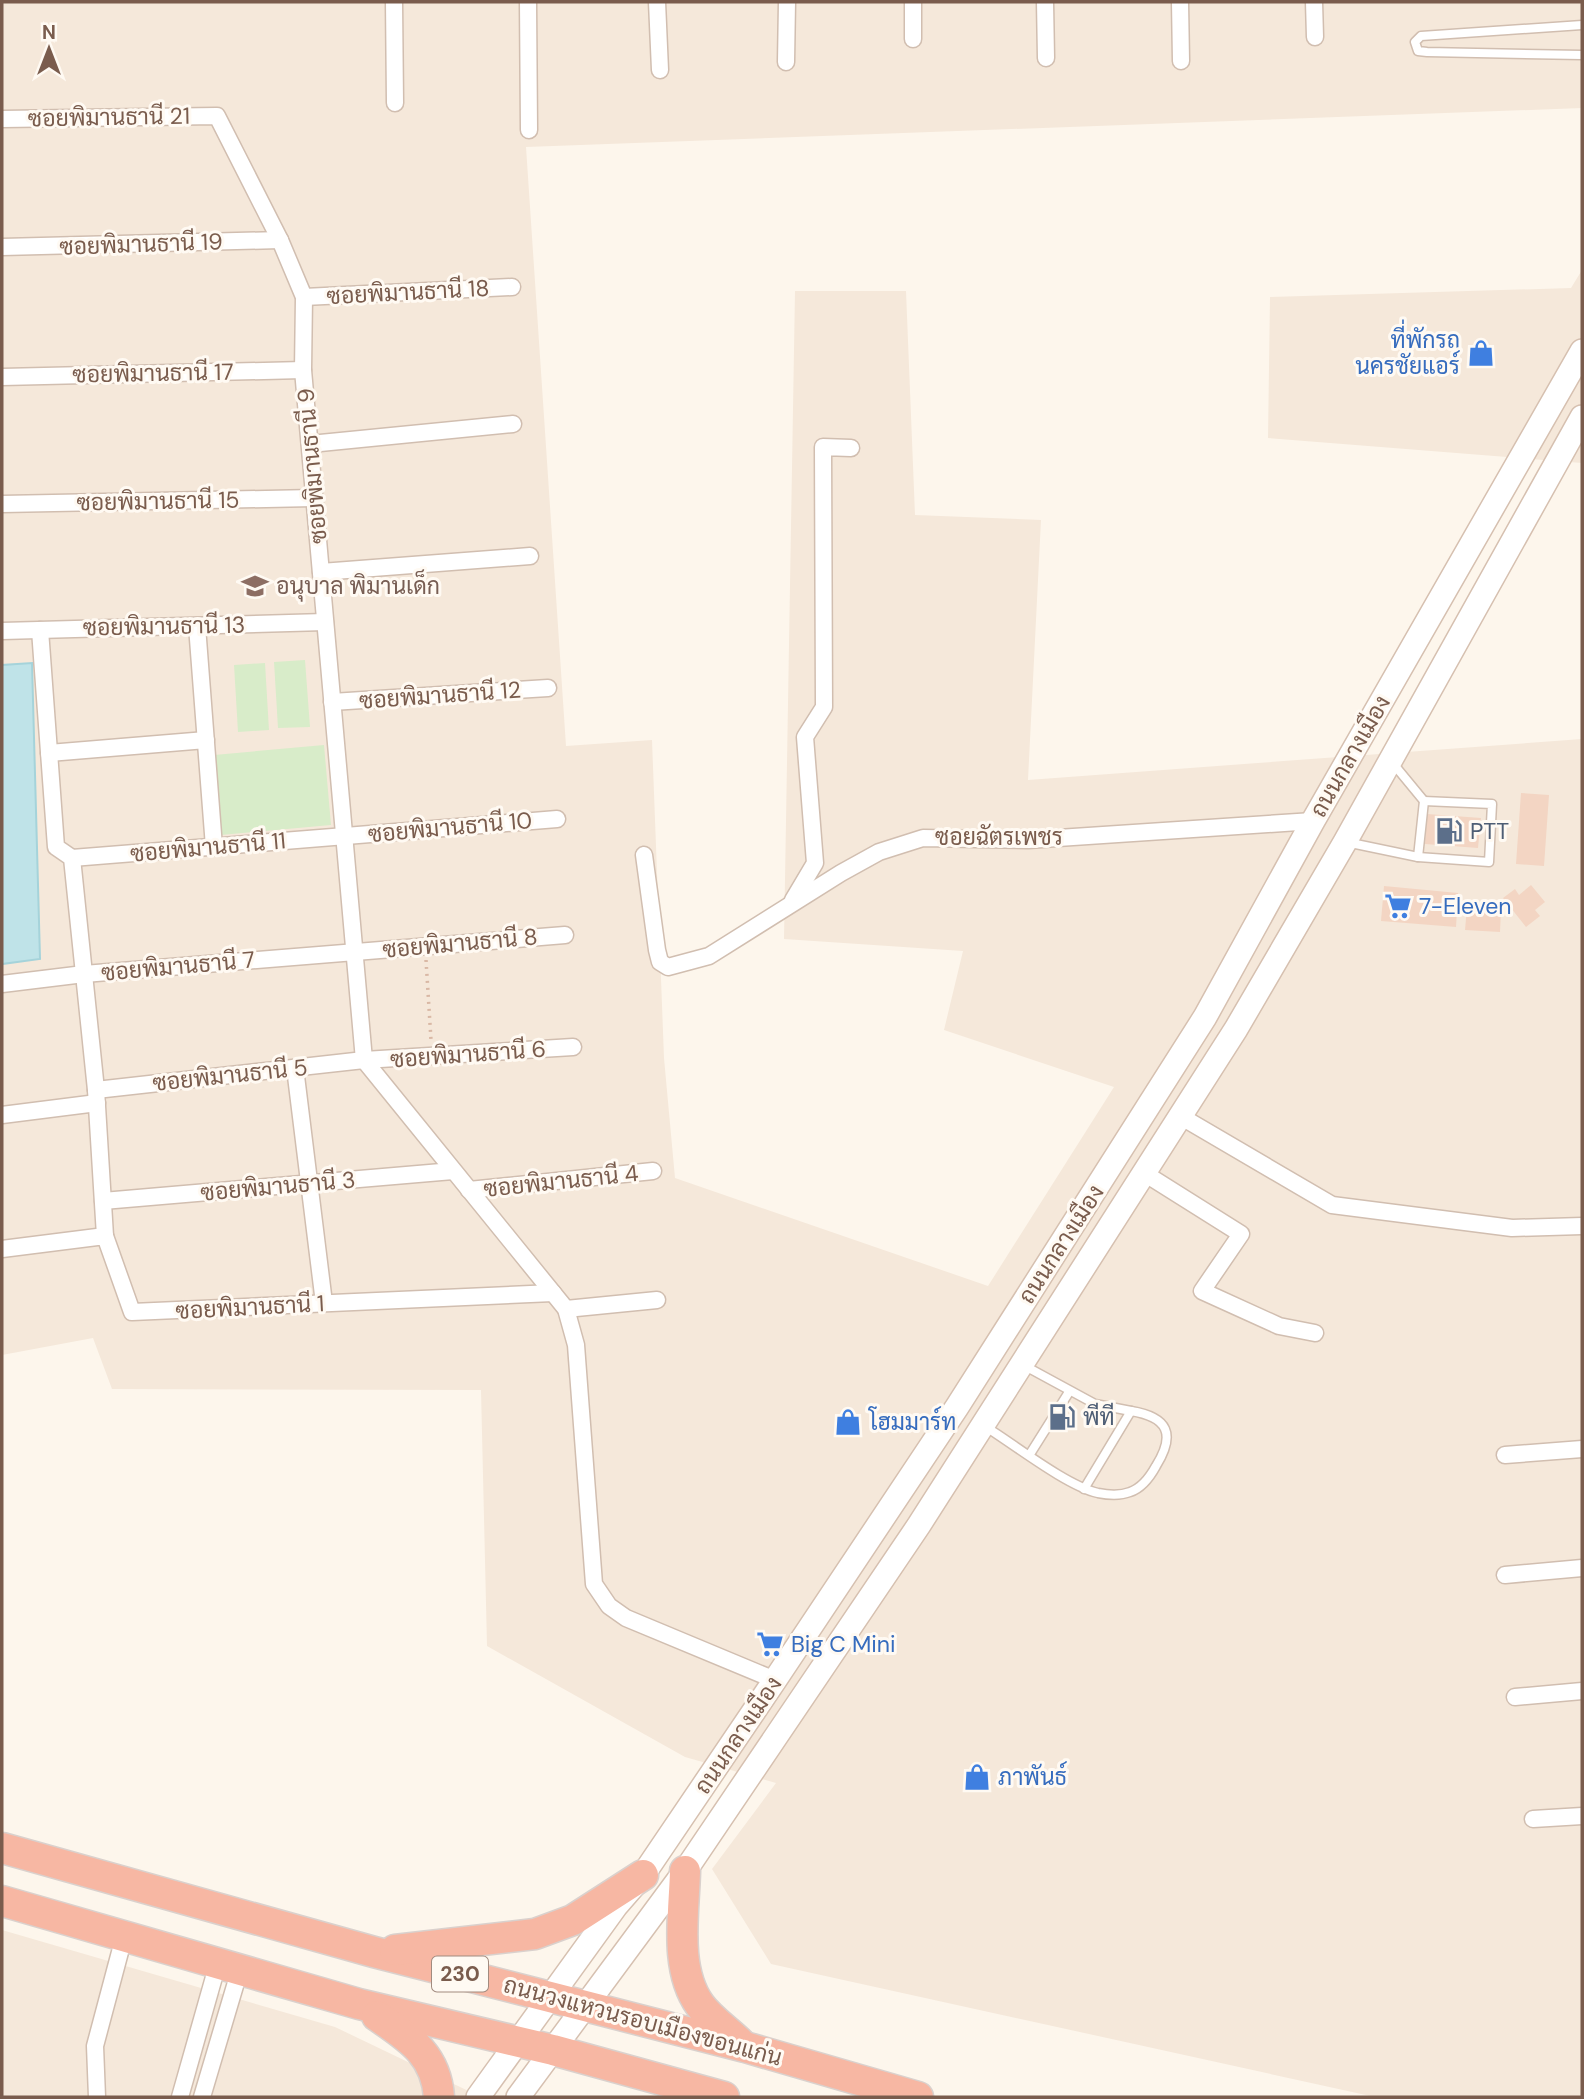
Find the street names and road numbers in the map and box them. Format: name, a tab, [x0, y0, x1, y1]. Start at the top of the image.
street label: ซอยพิมานธานี 21	[28, 101, 190, 133]
street label: ซอยพิมานธานี 19	[59, 226, 223, 262]
street label: ซอยพิมานธานี 18	[326, 273, 490, 311]
street label: ซอยพิมานธานี 17	[72, 357, 234, 389]
street label: ซอยพิมานธานี 9	[290, 387, 334, 545]
street label: ซอยพิมานธานี 15	[76, 485, 240, 517]
street label: ซอยพิมานธานี 13	[83, 610, 245, 642]
street label: ซอยพิมานธานี 12	[358, 674, 522, 716]
street label: ถนนกลางเมือง	[1303, 690, 1397, 822]
street label: ซอยพิมานธานี 10	[367, 805, 533, 849]
street label: ซอยฉัตรเพชร	[935, 822, 1063, 852]
street label: ซอยพิมานธานี 11	[129, 825, 287, 869]
street label: ซอยพิมานธานี 8	[381, 921, 539, 965]
street label: ซอยพิมานธานี 7	[100, 944, 256, 988]
street label: ซอยพิมานธานี 6	[389, 1034, 547, 1074]
street label: ซอยพิมานธานี 5	[151, 1052, 309, 1098]
street label: ซอยพิมานธานี 4	[482, 1158, 640, 1204]
street label: ซอยพิมานธานี 3	[199, 1164, 357, 1208]
street label: ถนนกลางเมือง	[1011, 1179, 1111, 1309]
street label: ซอยพิมานธานี 1	[175, 1288, 325, 1326]
street label: ถนนกลางเมือง	[688, 1670, 788, 1800]
road number: 230	[432, 1956, 488, 1992]
street label: ถนนวงแหวนรอบเมืองขอนแก่น	[501, 1969, 785, 2073]

